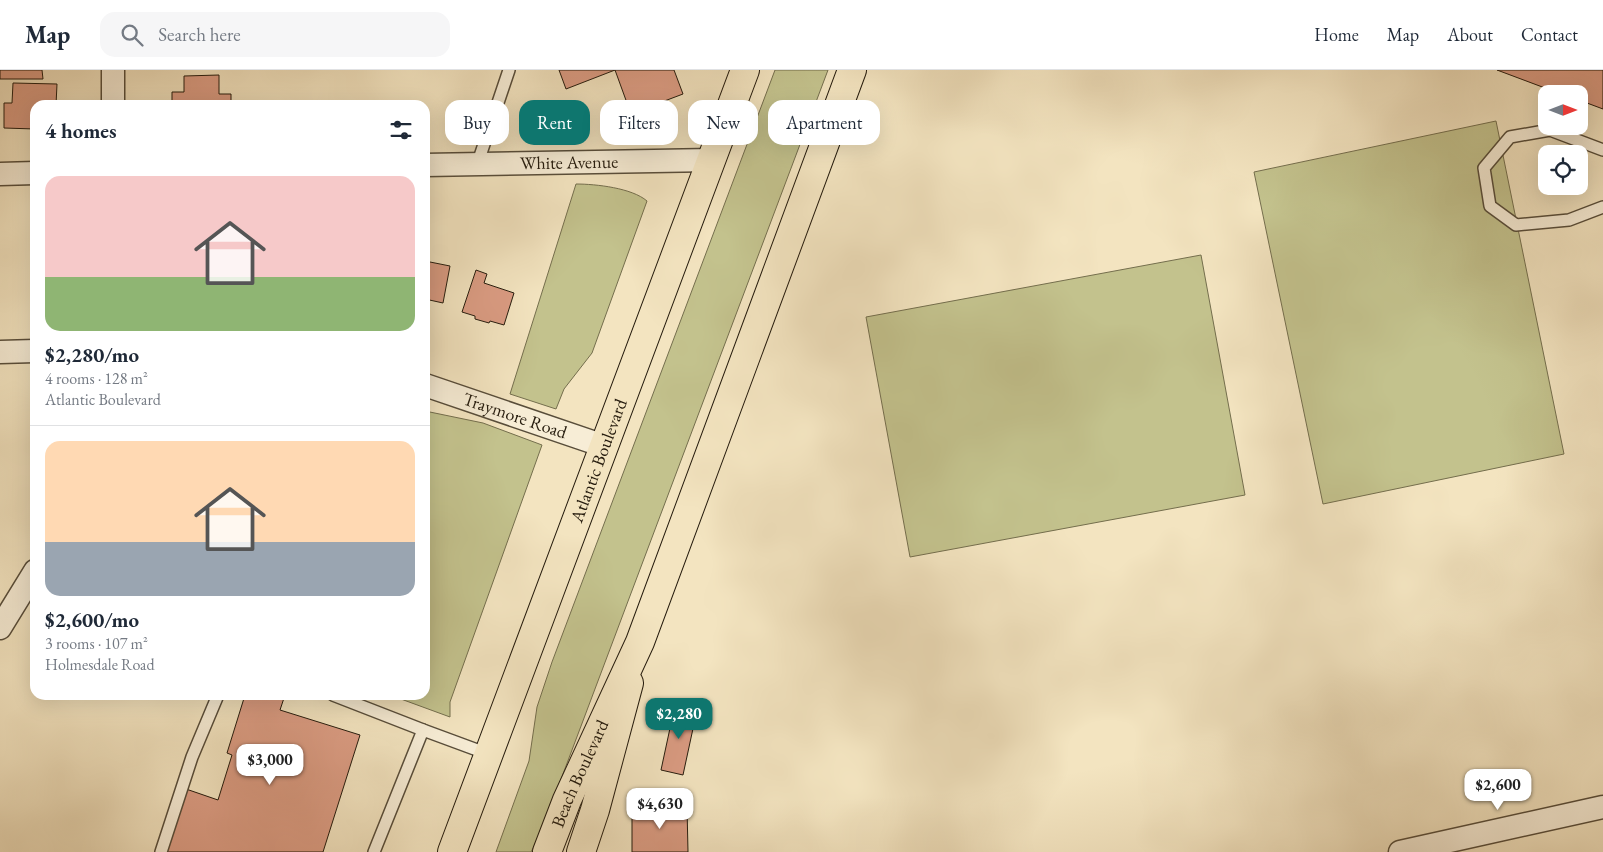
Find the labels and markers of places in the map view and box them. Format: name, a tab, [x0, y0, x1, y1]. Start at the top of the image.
pin: $2,280	[638, 698, 720, 740]
pin: $3,000	[229, 744, 311, 786]
pin: $2,600	[1457, 768, 1539, 811]
pin: $4,630	[619, 788, 701, 830]

